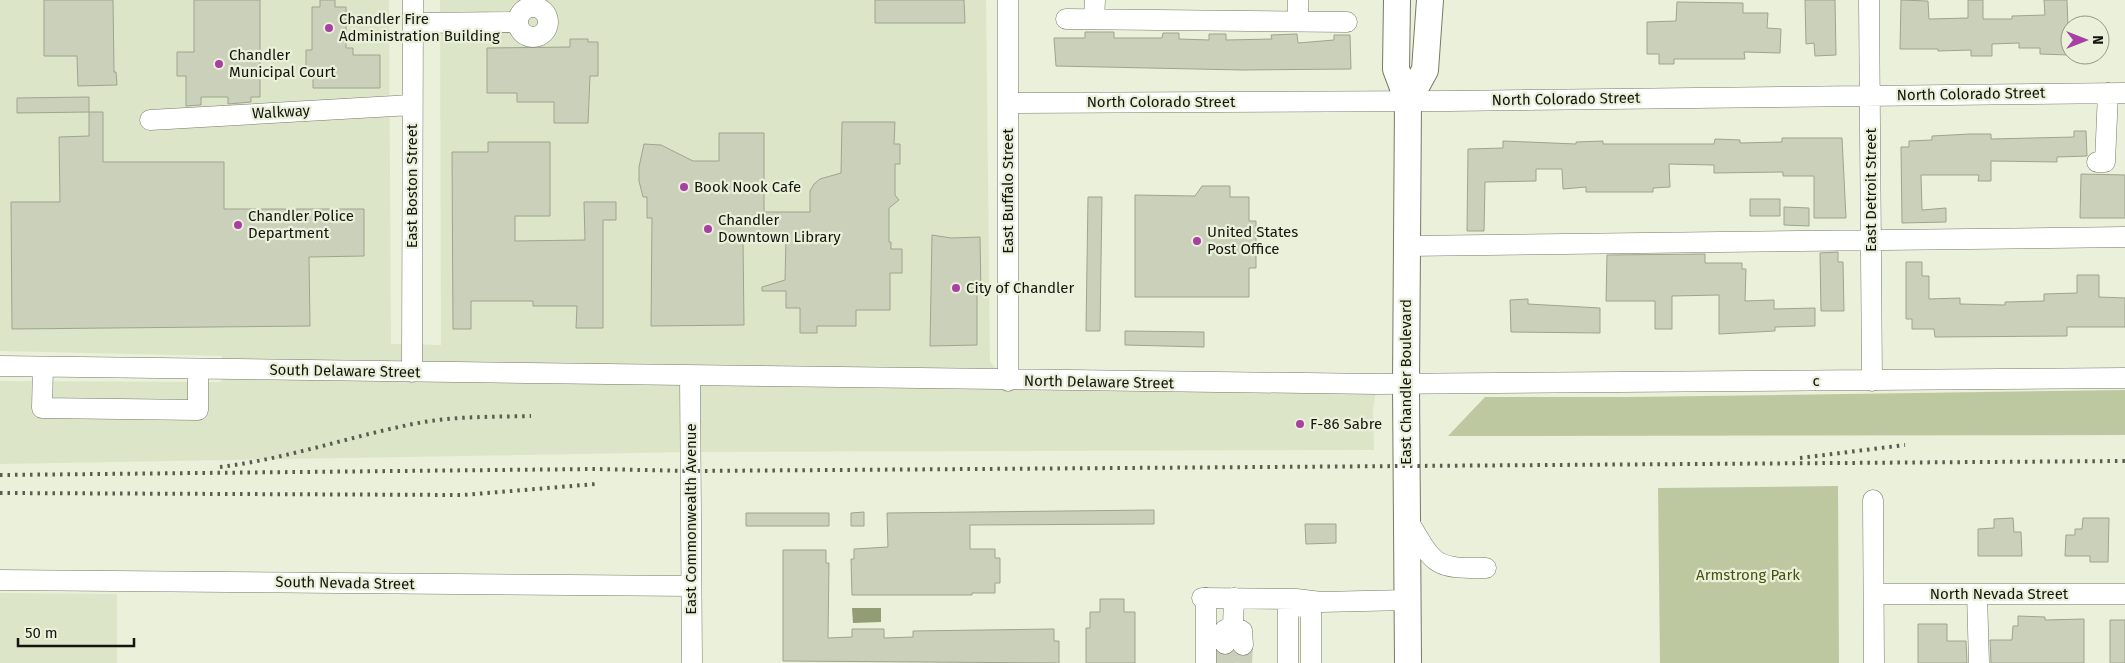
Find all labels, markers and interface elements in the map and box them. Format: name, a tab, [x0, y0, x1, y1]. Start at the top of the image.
place label: Chandler Fire Administration Building	[339, 10, 500, 45]
north arrow	[2060, 15, 2110, 65]
marker: Chandler Fire Administration Building	[323, 22, 335, 34]
text: N	[2089, 35, 2106, 45]
place label: Chandler Municipal Court	[229, 46, 336, 81]
marker: Chandler Municipal Court	[213, 58, 225, 70]
street label: North Colorado Street	[1896, 84, 2046, 104]
street label: North Colorado Street	[1491, 89, 1641, 109]
street label: North Colorado Street	[1087, 93, 1236, 111]
street label: Walkway	[252, 101, 311, 123]
street label: East Boston Street	[403, 123, 421, 248]
street label: East Detroit Street	[1862, 127, 1880, 252]
street label: East Buffalo Street	[999, 128, 1017, 254]
place label: Book Nook Cafe	[694, 178, 801, 196]
marker: Book Nook Cafe	[678, 181, 690, 193]
place label: Chandler Police Department	[248, 207, 354, 242]
place label: Chandler Downtown Library	[718, 211, 841, 246]
marker: Chandler Police Department	[232, 219, 244, 231]
marker: Chandler Downtown Library	[702, 223, 714, 235]
place label: United States Post Office	[1207, 223, 1298, 258]
marker: United States Post Office	[1191, 235, 1203, 247]
place label: City of Chandler	[966, 279, 1075, 297]
marker: City of Chandler	[950, 282, 962, 294]
street label: East Chandler Boulevard	[1397, 299, 1415, 465]
street label: South Delaware Street	[269, 361, 421, 381]
street label: North Delaware Street	[1024, 372, 1175, 392]
street label: c	[1812, 372, 1820, 390]
place label: F-86 Sabre	[1310, 415, 1382, 433]
marker: F-86 Sabre	[1294, 418, 1306, 430]
street label: East Commonwealth Avenue	[682, 423, 700, 615]
park label: Armstrong Park	[1696, 566, 1800, 584]
street label: South Nevada Street	[275, 573, 415, 593]
street label: North Nevada Street	[1930, 585, 2069, 603]
scale bar	[18, 616, 134, 648]
text: 50 m	[25, 624, 58, 642]

